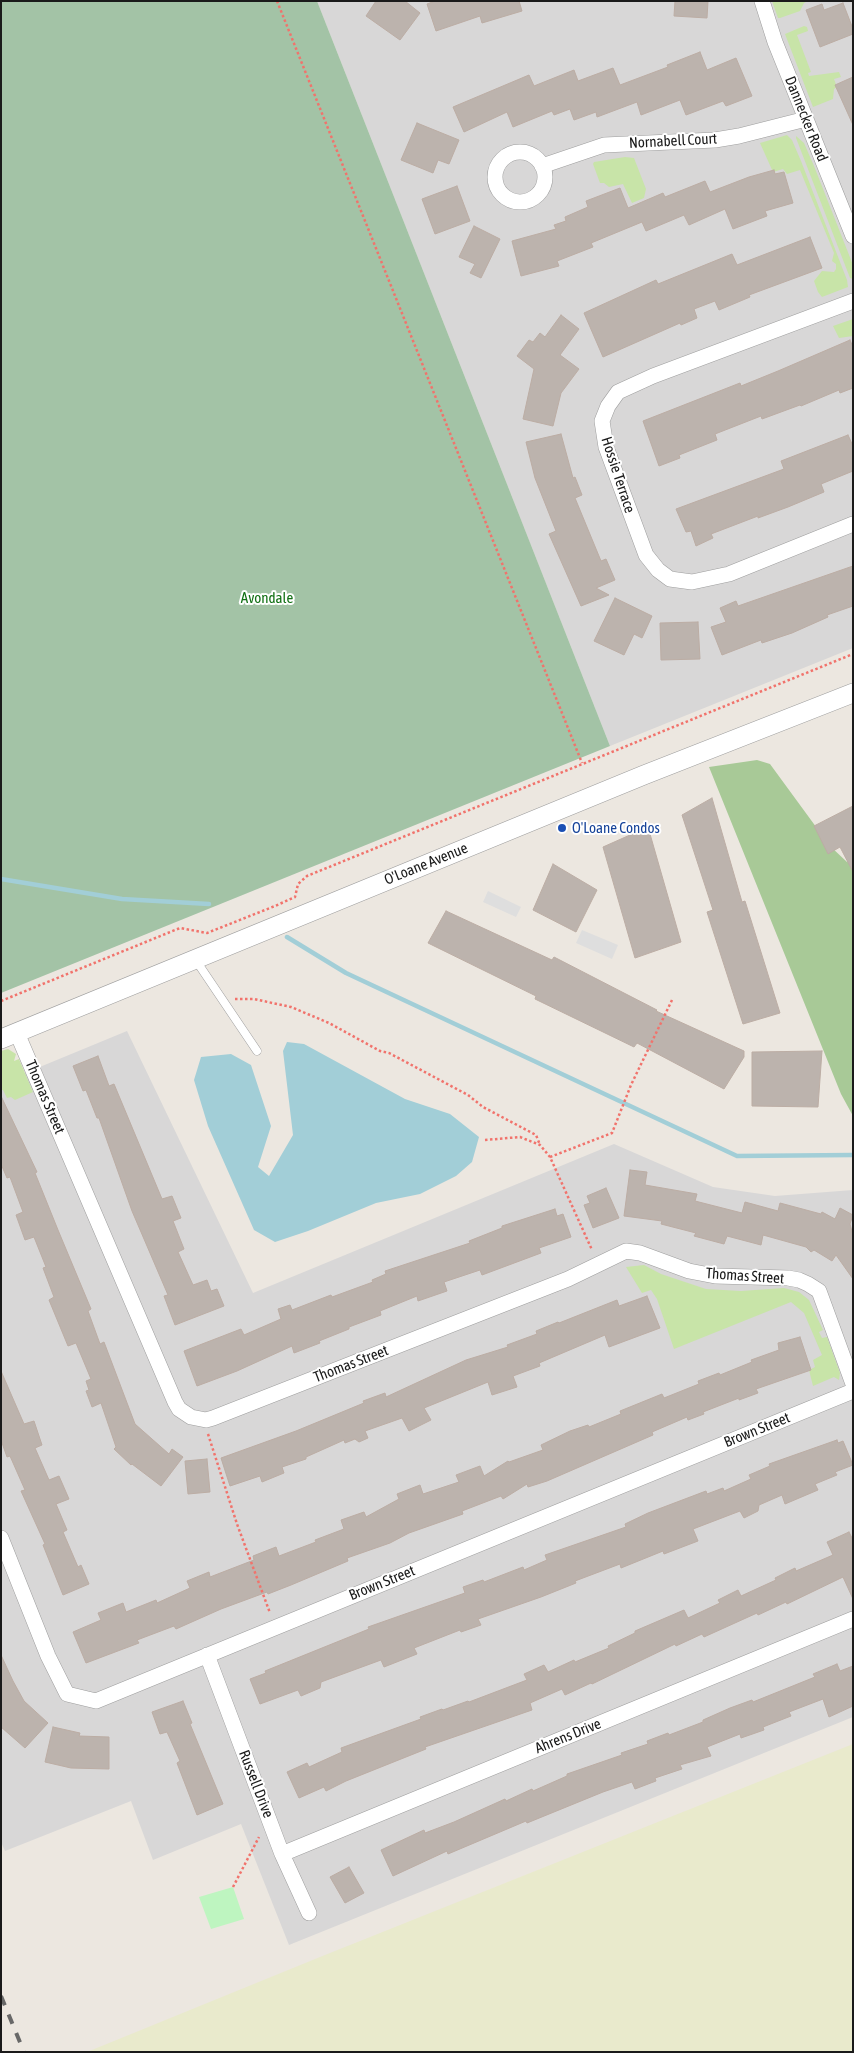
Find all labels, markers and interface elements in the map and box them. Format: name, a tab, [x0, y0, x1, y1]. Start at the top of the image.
street label: Dannecker Road	[781, 74, 831, 164]
street label: Nornabell Court	[629, 130, 717, 152]
street label: Hossie Terrace	[597, 435, 639, 515]
park label: Avondale	[241, 589, 293, 607]
place label: O'Loane Condos	[572, 819, 660, 837]
marker: O'Loane Condos	[556, 822, 568, 834]
street label: O'Loane Avenue	[382, 839, 470, 889]
street label: Thomas Street	[21, 1057, 69, 1137]
street label: Thomas Street	[705, 1264, 785, 1288]
street label: Thomas Street	[311, 1342, 391, 1386]
street label: Brown Street	[721, 1409, 793, 1451]
street label: Brown Street	[346, 1562, 418, 1604]
street label: Ahrens Drive	[532, 1715, 604, 1757]
street label: Russell Drive	[235, 1748, 277, 1820]

